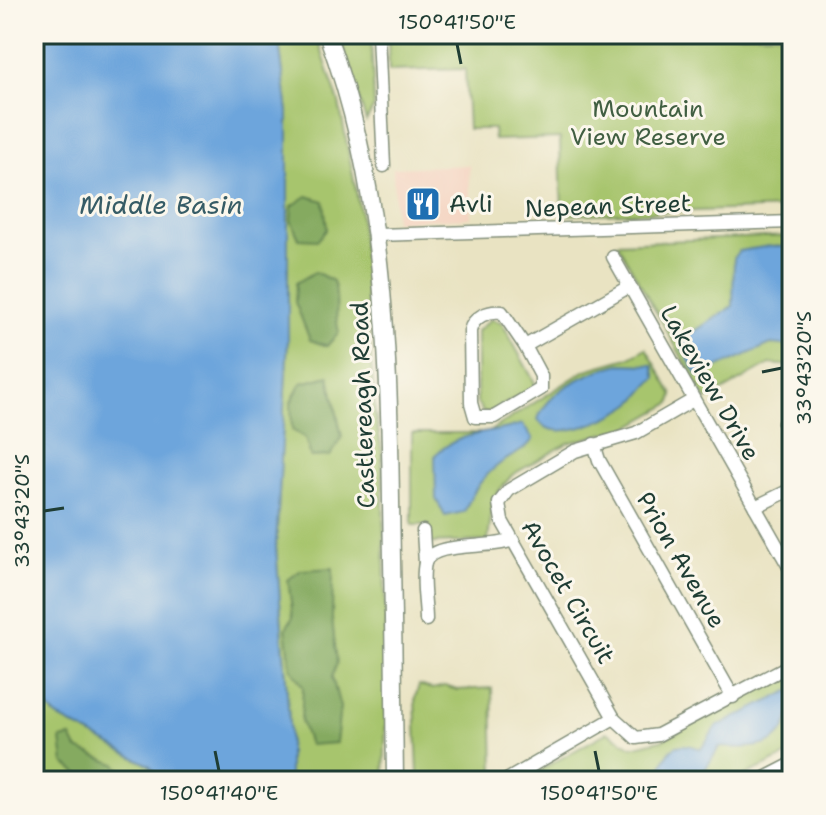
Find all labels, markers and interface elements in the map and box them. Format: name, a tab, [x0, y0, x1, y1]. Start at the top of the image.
text: 150°41'50"E	[398, 9, 516, 35]
park label: Mountain View Reserve	[570, 93, 726, 153]
restaurant icon: Avli	[404, 185, 442, 223]
water label: Middle Basin	[79, 187, 243, 222]
street label: Nepean Street	[524, 187, 692, 225]
place label: Avli	[449, 188, 493, 220]
street label: Lakeview Drive	[653, 300, 767, 466]
street label: Castlereagh Road	[343, 301, 383, 509]
text: 33°43'20"S	[791, 311, 817, 425]
text: 33°43'20"S	[9, 454, 35, 568]
street label: Prion Avenue	[629, 486, 733, 634]
street label: Avocet Circuit	[514, 514, 622, 670]
text: 150°41'40"E	[160, 780, 278, 806]
text: 150°41'50"E	[540, 780, 658, 806]

